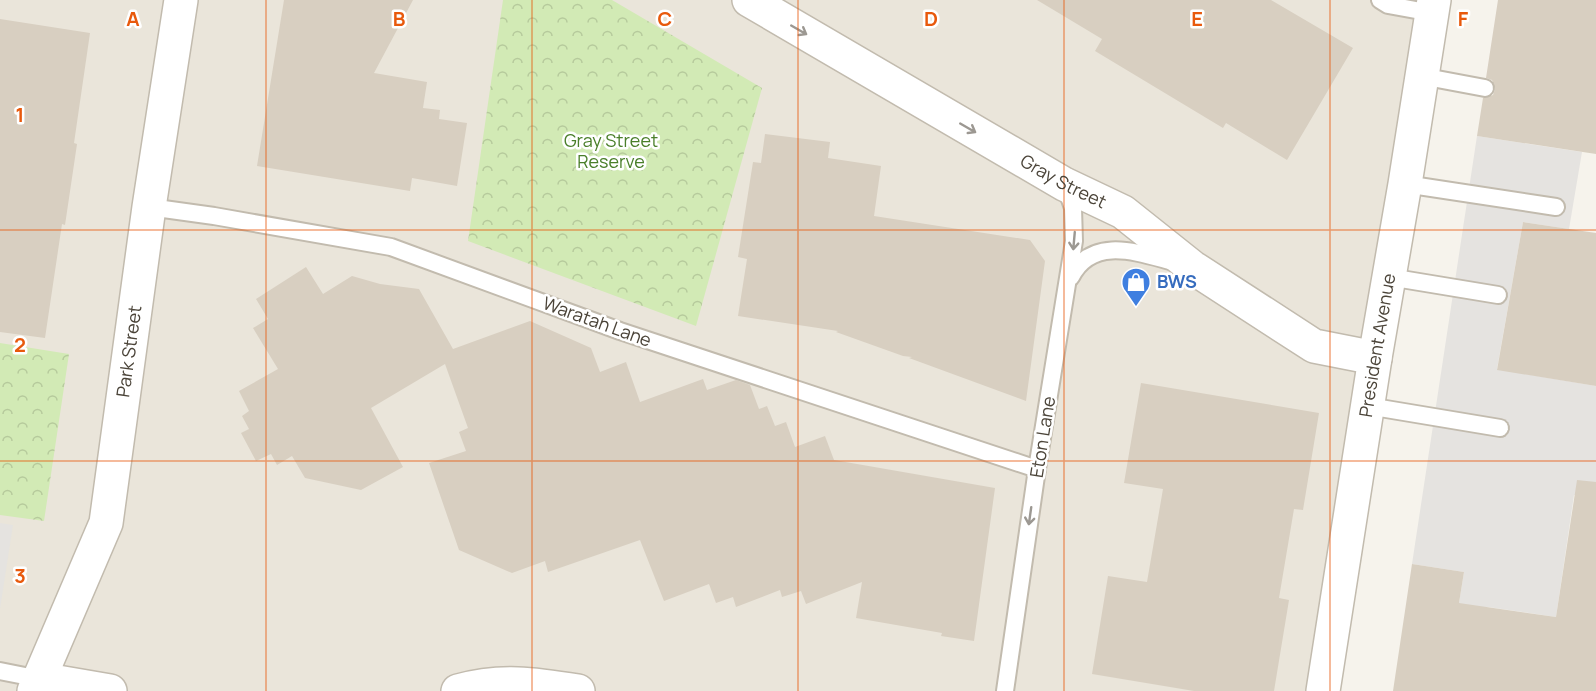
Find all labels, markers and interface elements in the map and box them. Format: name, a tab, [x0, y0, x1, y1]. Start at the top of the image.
text: A	[126, 5, 140, 32]
text: B	[393, 5, 406, 32]
text: C	[658, 5, 672, 32]
text: D	[924, 5, 938, 32]
text: E	[1191, 5, 1203, 32]
text: F	[1458, 5, 1469, 32]
one-way arrow	[790, 24, 807, 36]
text: 1	[16, 101, 24, 128]
one-way arrow	[959, 122, 976, 134]
park label: Gray Street Reserve	[564, 128, 658, 173]
street label: Gray Street	[1016, 148, 1111, 213]
one-way arrow	[1068, 230, 1079, 250]
shop icon: BWS	[1120, 266, 1152, 308]
place label: BWS	[1157, 269, 1197, 293]
street label: President Avenue	[1353, 271, 1400, 419]
street label: Waratah Lane	[540, 290, 655, 352]
street label: Park Street	[110, 304, 146, 399]
text: 2	[14, 331, 26, 358]
street label: Eton Lane	[1024, 394, 1060, 479]
one-way arrow	[1025, 506, 1036, 526]
text: 3	[14, 562, 26, 589]

